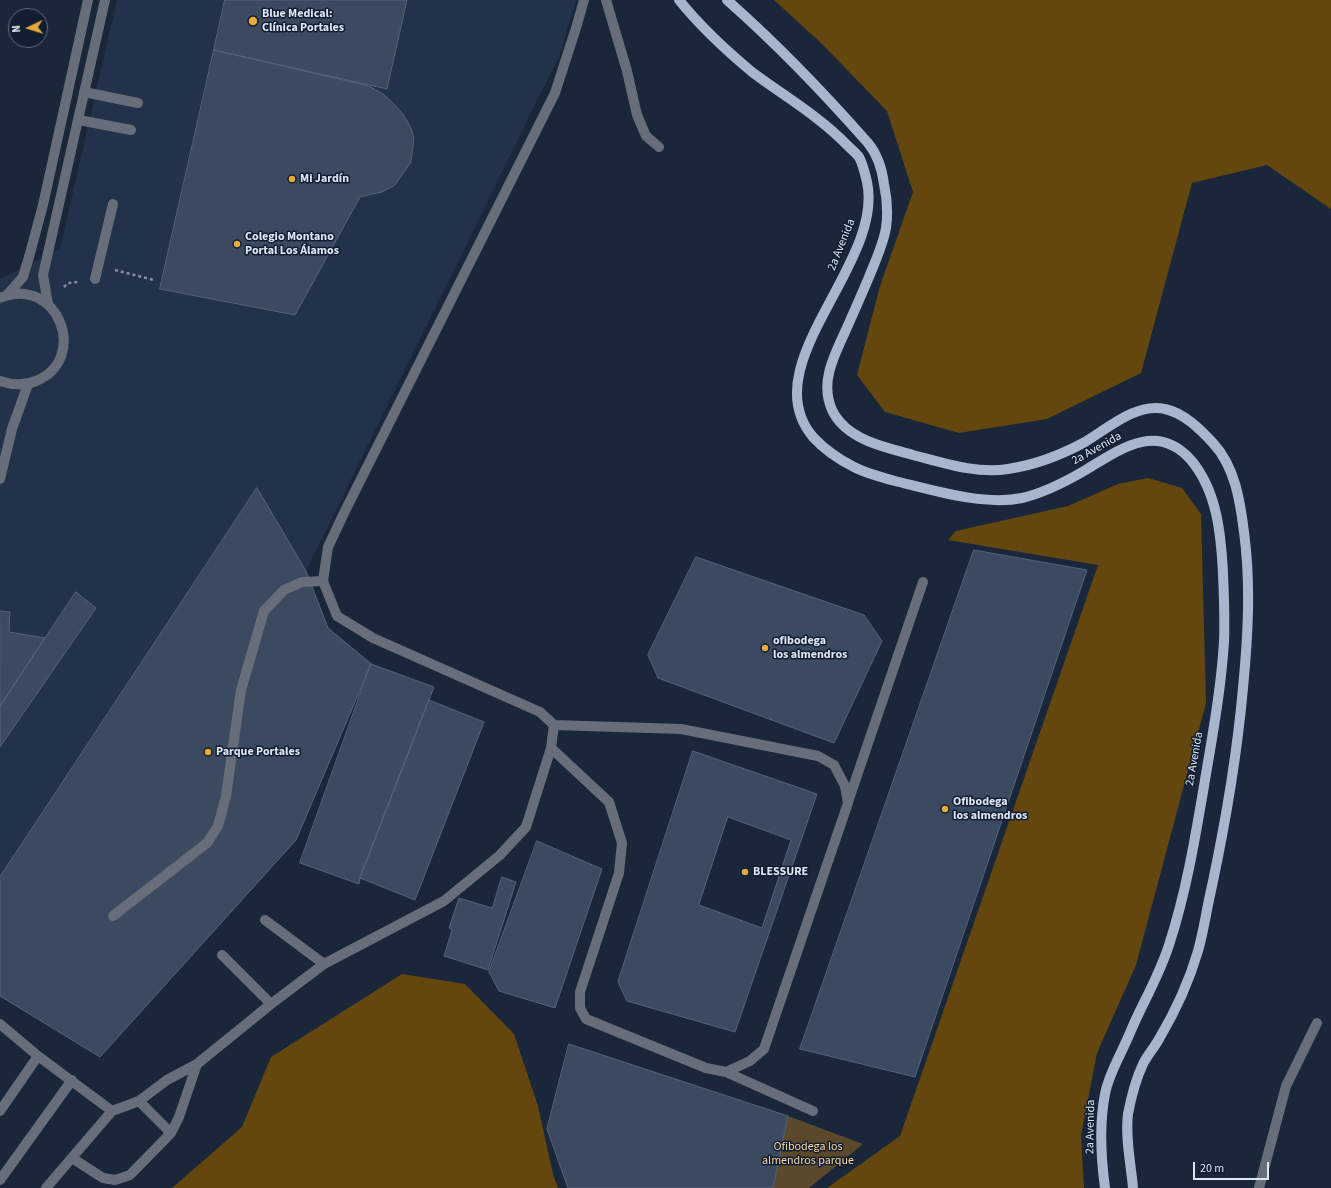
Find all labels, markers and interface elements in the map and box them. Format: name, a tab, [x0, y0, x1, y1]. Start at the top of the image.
place label: Blue Medical: Clínica Portales	[262, 7, 344, 35]
north arrow	[8, 8, 48, 48]
marker: Blue Medical: Clínica Portales	[247, 15, 259, 27]
text: N	[9, 25, 24, 33]
place label: Mi Jardín	[300, 172, 349, 186]
marker: Mi Jardín	[287, 174, 297, 184]
street label: 2a Avenida	[825, 217, 859, 273]
place label: Colegio Montano Portal Los Álamos	[245, 230, 339, 258]
marker: Colegio Montano Portal Los Álamos	[232, 239, 242, 249]
street label: 2a Avenida	[1070, 429, 1124, 469]
place label: ofibodega los almendros	[773, 634, 847, 662]
marker: ofibodega los almendros	[760, 643, 770, 653]
street label: 2a Avenida	[1183, 731, 1207, 787]
place label: Parque Portales	[216, 745, 300, 759]
marker: Parque Portales	[203, 747, 213, 757]
place label: Ofibodega los almendros	[953, 795, 1027, 823]
marker: Ofibodega los almendros	[940, 804, 950, 814]
place label: BLESSURE	[753, 865, 808, 879]
marker: BLESSURE	[740, 867, 750, 877]
street label: 2a Avenida	[1083, 1100, 1099, 1154]
park label: Ofibodega los almendros parque	[762, 1140, 854, 1168]
scale bar	[1195, 1154, 1271, 1180]
text: 20 m	[1200, 1160, 1224, 1177]

